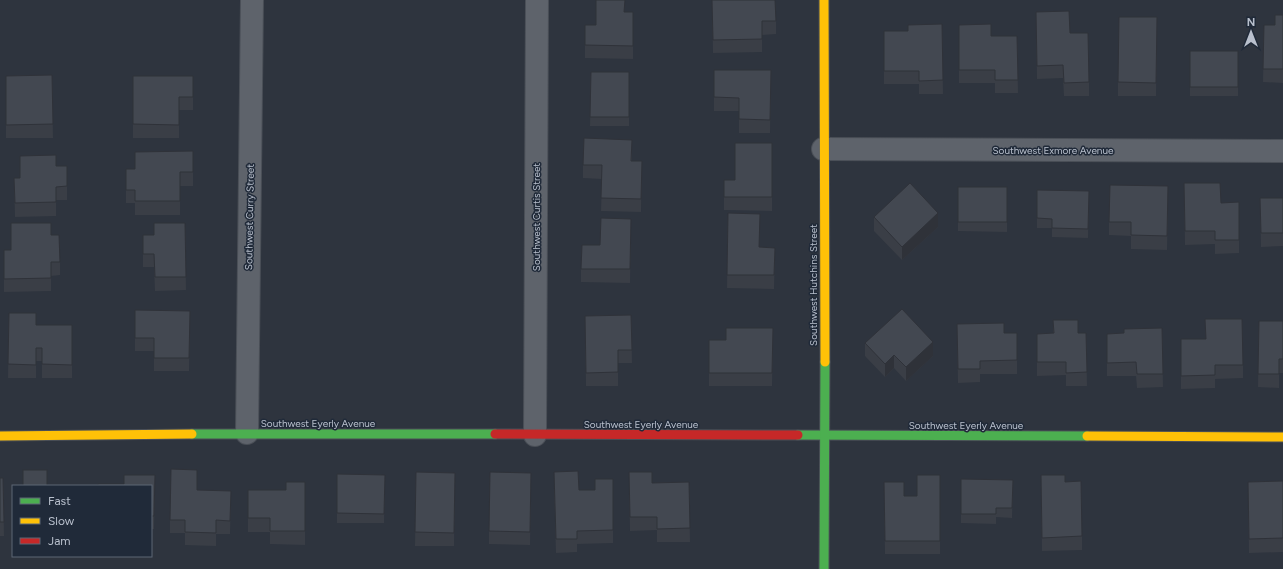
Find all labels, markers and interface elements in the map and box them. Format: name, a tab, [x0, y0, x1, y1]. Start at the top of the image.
north arrow	[1231, 12, 1271, 52]
text: N	[1247, 16, 1255, 29]
street label: Southwest Exmore Avenue	[992, 144, 1114, 157]
street label: Southwest Curtis Street	[530, 163, 543, 271]
street label: Southwest Curry Street	[242, 164, 257, 270]
street label: Southwest Hutchins Street	[807, 224, 820, 346]
street label: Southwest Eyerly Avenue	[261, 417, 376, 430]
street label: Southwest Eyerly Avenue	[584, 418, 699, 431]
street label: Southwest Eyerly Avenue	[909, 419, 1024, 432]
legend	[12, 485, 152, 557]
text: Fast	[48, 494, 71, 508]
text: Slow	[48, 514, 75, 528]
text: Jam	[48, 534, 71, 548]

